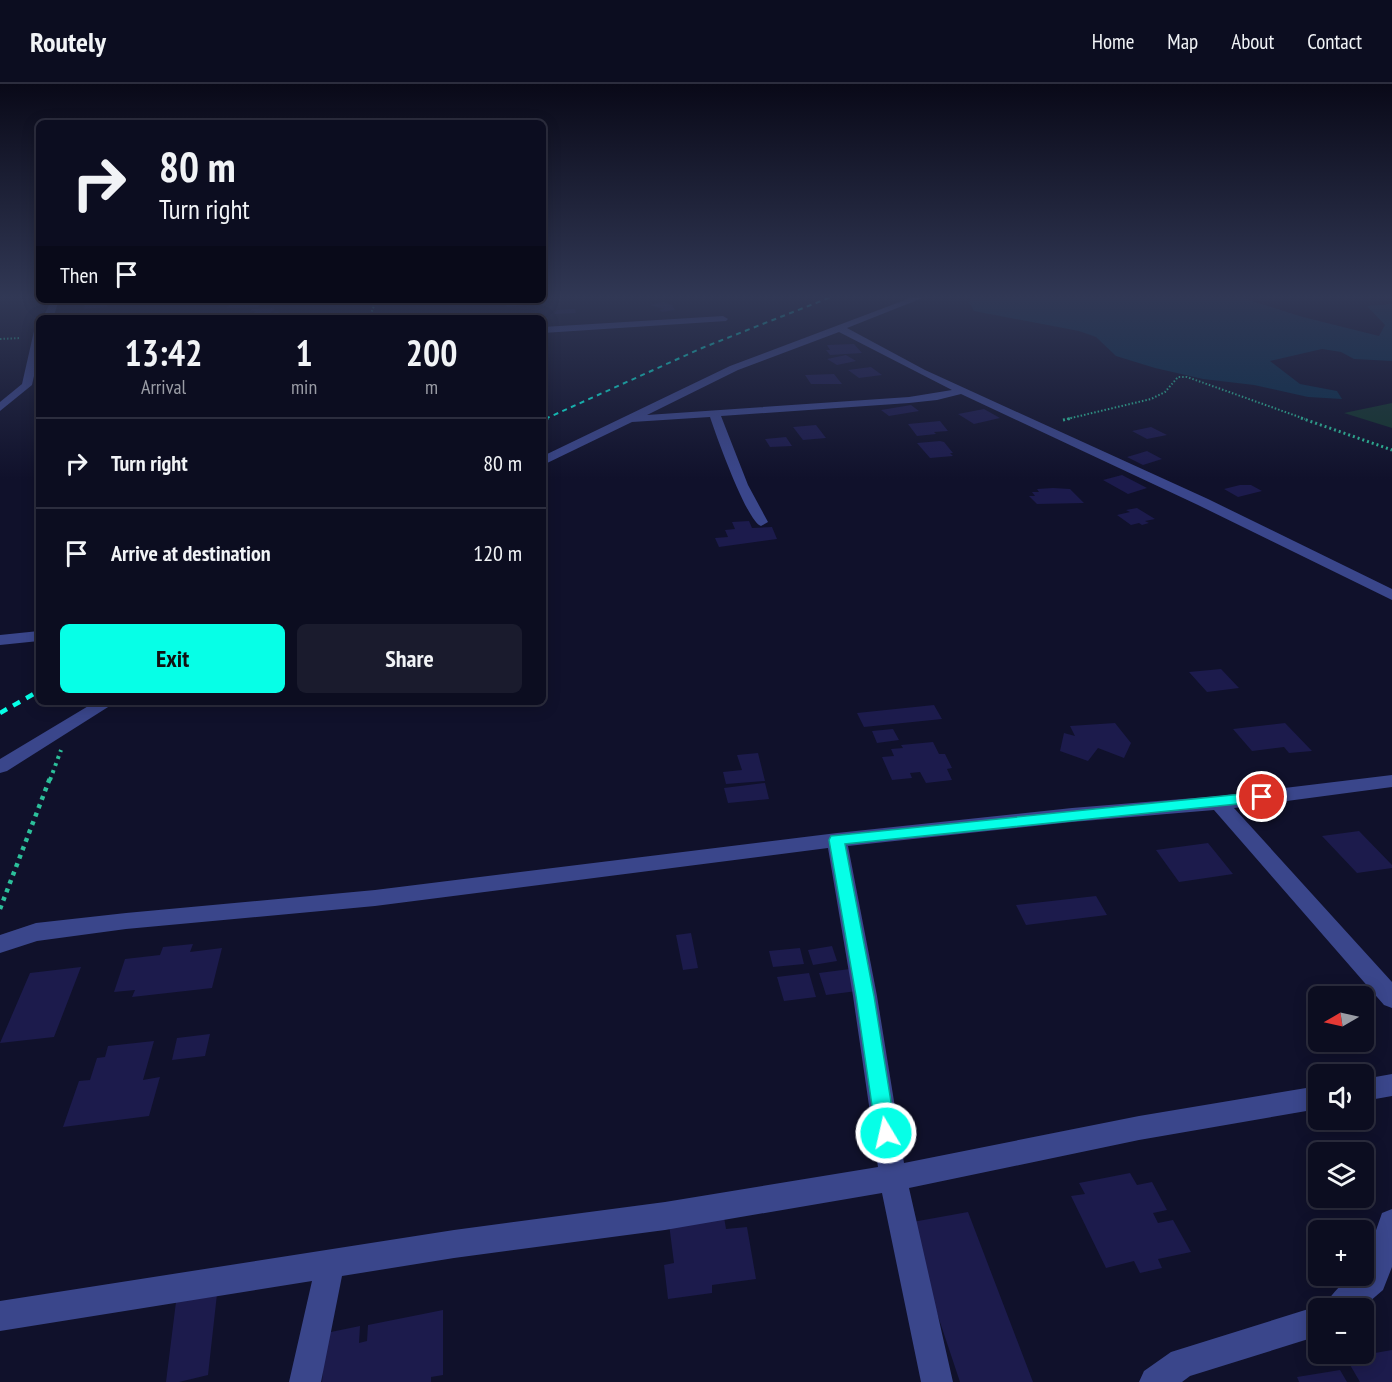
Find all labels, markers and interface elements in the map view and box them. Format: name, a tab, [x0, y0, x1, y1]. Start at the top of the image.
text: Routely	[30, 23, 106, 60]
text: Home	[1092, 28, 1134, 55]
text: Map	[1167, 28, 1198, 55]
text: About	[1231, 28, 1274, 55]
text: Contact	[1307, 28, 1362, 55]
text: 80 m	[159, 139, 236, 194]
icon: right	[60, 144, 138, 222]
text: Turn right	[159, 192, 250, 226]
icon: arrive	[110, 258, 143, 291]
text: Then	[60, 261, 98, 289]
text: 13:42	[125, 329, 202, 376]
text: 1	[295, 329, 313, 376]
text: 200	[406, 329, 457, 376]
text: Arrival	[141, 374, 186, 400]
text: min	[291, 374, 317, 400]
text: m	[425, 374, 438, 400]
icon: right	[60, 447, 93, 480]
text: Turn right	[111, 449, 188, 477]
text: 80 m	[483, 449, 522, 477]
icon: arrive	[60, 537, 93, 570]
text: Arrive at destination	[111, 539, 271, 567]
text: 120 m	[473, 539, 522, 567]
button: Exit	[60, 624, 285, 693]
button: Share	[297, 624, 522, 693]
pin	[1236, 771, 1287, 822]
icon: arrive	[1245, 780, 1278, 813]
north arrow	[1308, 986, 1374, 1052]
map controls	[1308, 986, 1374, 1364]
button: sound	[1308, 1064, 1374, 1130]
position arrow	[854, 1101, 918, 1165]
button: layers	[1308, 1142, 1374, 1208]
button: +	[1308, 1220, 1374, 1286]
button: −	[1308, 1298, 1374, 1364]

